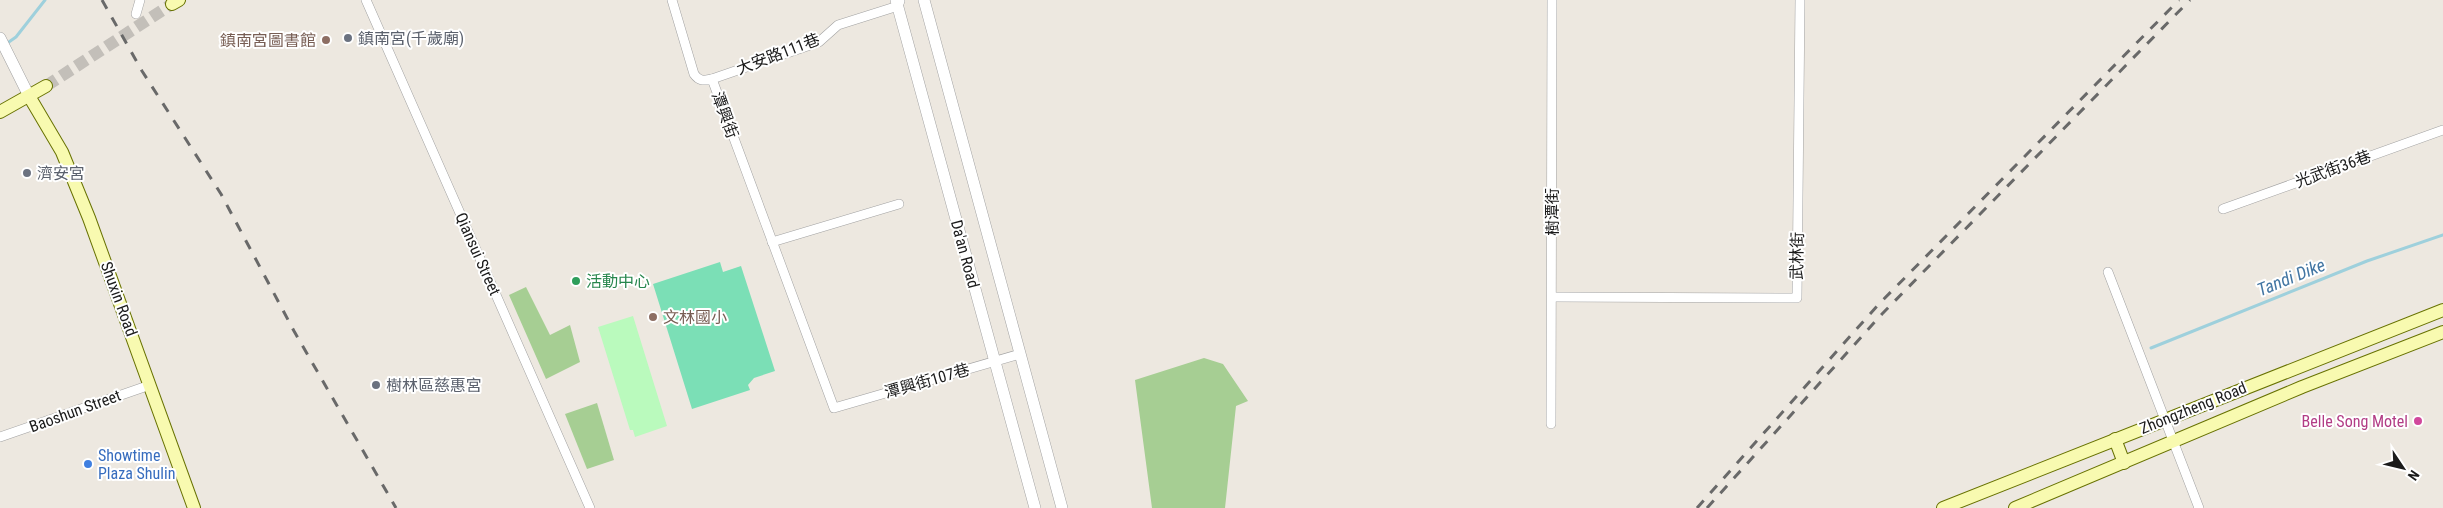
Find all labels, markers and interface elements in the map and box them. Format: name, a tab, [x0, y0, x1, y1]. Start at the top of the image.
place label: 鎮南宮(千歲廟)	[358, 29, 464, 48]
street label: 大安路111巷	[734, 29, 822, 79]
place label: 鎮南宮圖書館	[220, 31, 316, 50]
marker: 鎮南宮(千歲廟)	[342, 32, 354, 44]
marker: 鎮南宮圖書館	[320, 34, 332, 46]
street label: 潭興街	[708, 89, 742, 141]
street label: 光武街36巷	[2292, 146, 2374, 192]
place label: 濟安宮	[37, 164, 85, 183]
marker: 濟安宮	[21, 167, 33, 179]
street label: 樹潭街	[1543, 188, 1562, 236]
street label: Qiansui Street	[451, 210, 505, 299]
street label: Da'an Road	[947, 218, 983, 290]
street label: 武林街	[1787, 232, 1807, 280]
water label: Tandi Dike	[2254, 254, 2328, 300]
street label: Shuxin Road	[97, 259, 141, 339]
place label: 活動中心	[586, 272, 650, 291]
marker: 活動中心	[570, 275, 582, 287]
place label: 文林國小	[663, 308, 727, 327]
marker: 文林國小	[647, 311, 659, 323]
street label: 潭興街107巷	[882, 360, 972, 402]
place label: 樹林區慈惠宮	[386, 376, 482, 395]
street label: Zhongzheng Road	[2137, 378, 2249, 438]
marker: 樹林區慈惠宮	[370, 379, 382, 391]
street label: Baoshun Street	[27, 386, 124, 436]
place label: Belle Song Motel	[2302, 412, 2408, 431]
marker: Belle Song Motel	[2412, 415, 2424, 427]
north arrow	[2378, 443, 2428, 493]
place label: Showtime Plaza Shulin	[98, 446, 175, 483]
marker: Showtime Plaza Shulin	[82, 458, 94, 470]
text: N	[2405, 467, 2423, 484]

